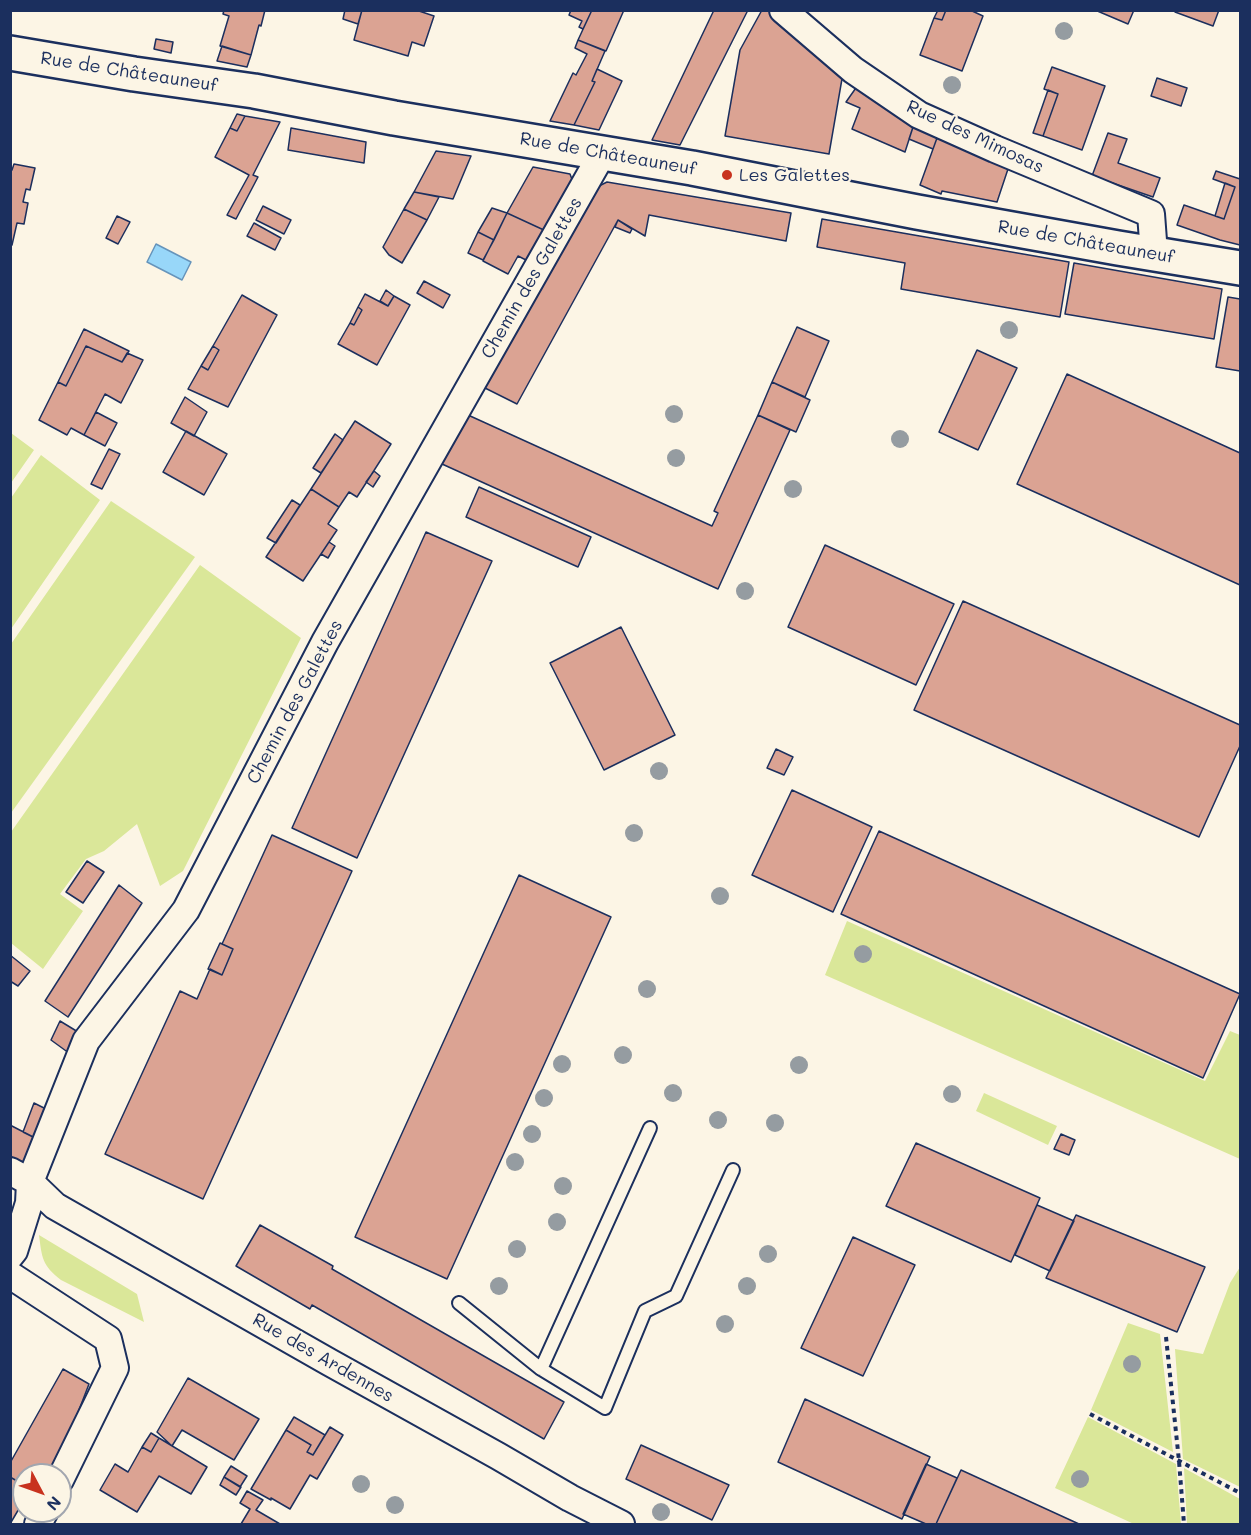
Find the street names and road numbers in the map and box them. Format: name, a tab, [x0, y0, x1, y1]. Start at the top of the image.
street label: Rue de Châteauneuf	[39, 47, 219, 97]
street label: Rue des Mimosas	[903, 96, 1047, 178]
street label: Rue de Châteauneuf	[518, 128, 698, 180]
street label: Chemin des Galettes	[477, 193, 587, 363]
street label: Rue de Châteauneuf	[996, 216, 1176, 268]
street label: Chemin des Galettes	[243, 616, 347, 788]
street label: Rue des Ardennes	[249, 1309, 397, 1407]

